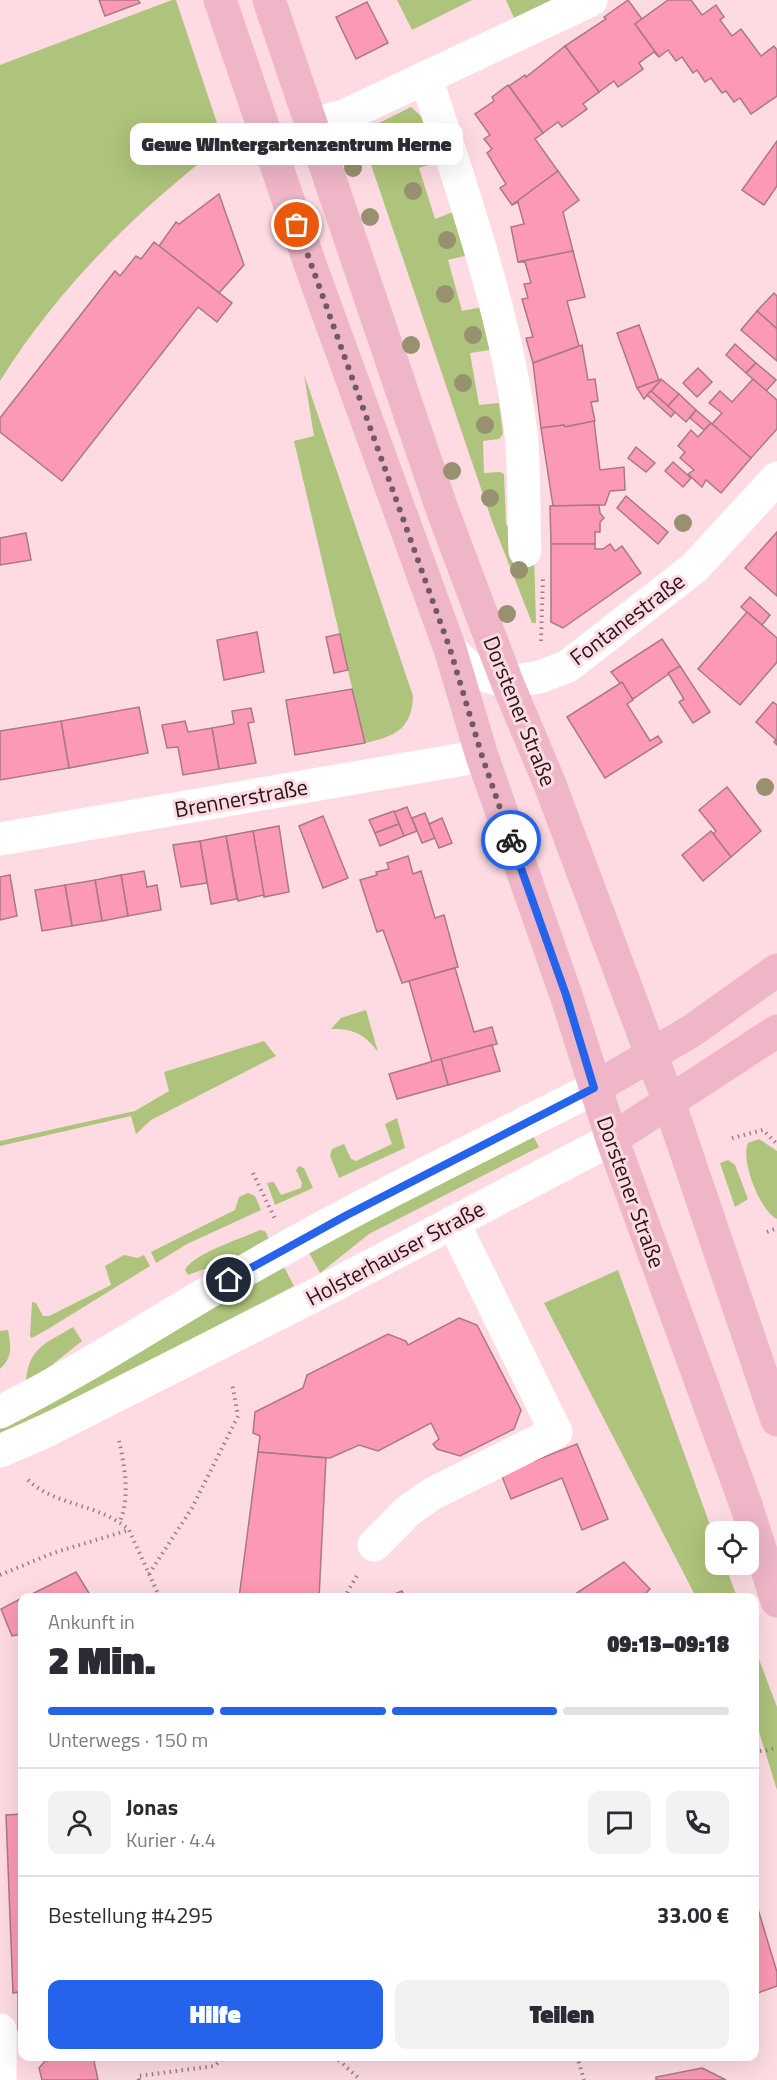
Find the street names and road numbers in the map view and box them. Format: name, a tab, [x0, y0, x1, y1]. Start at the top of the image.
street label: Fontanestraße	[562, 564, 692, 674]
street label: Dorstener Straße	[474, 631, 566, 791]
street label: Brennerstraße	[172, 770, 310, 826]
street label: Dorstener Straße	[588, 1111, 674, 1273]
street label: Holsterhauser Straße	[299, 1191, 491, 1315]

